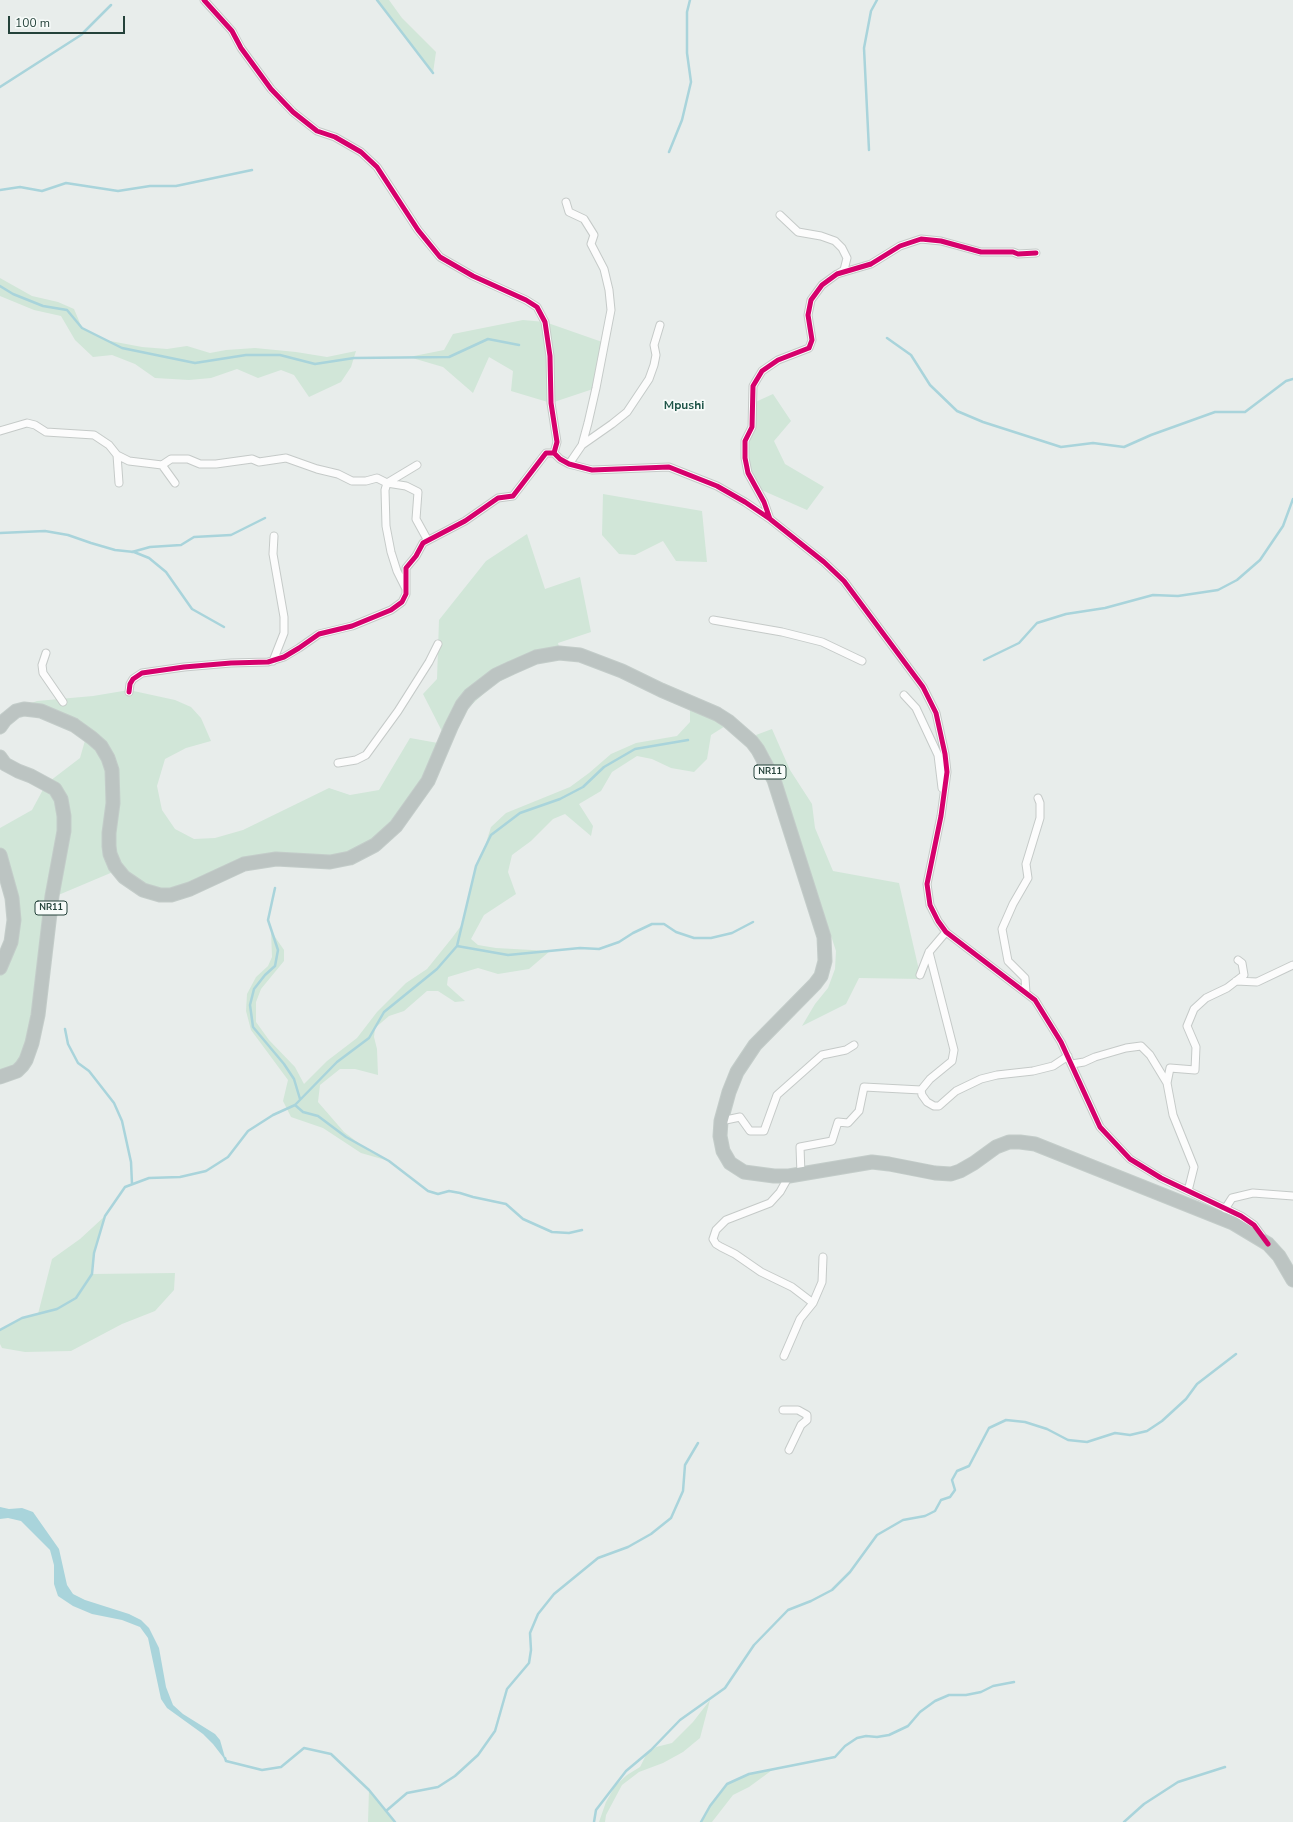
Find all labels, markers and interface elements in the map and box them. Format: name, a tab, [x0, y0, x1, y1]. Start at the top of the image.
scale bar	[10, 8, 127, 34]
text: 100 m	[15, 15, 50, 31]
district label: Mpushi	[664, 399, 704, 413]
road number: NR11	[754, 765, 786, 779]
road number: NR11	[35, 901, 67, 915]

